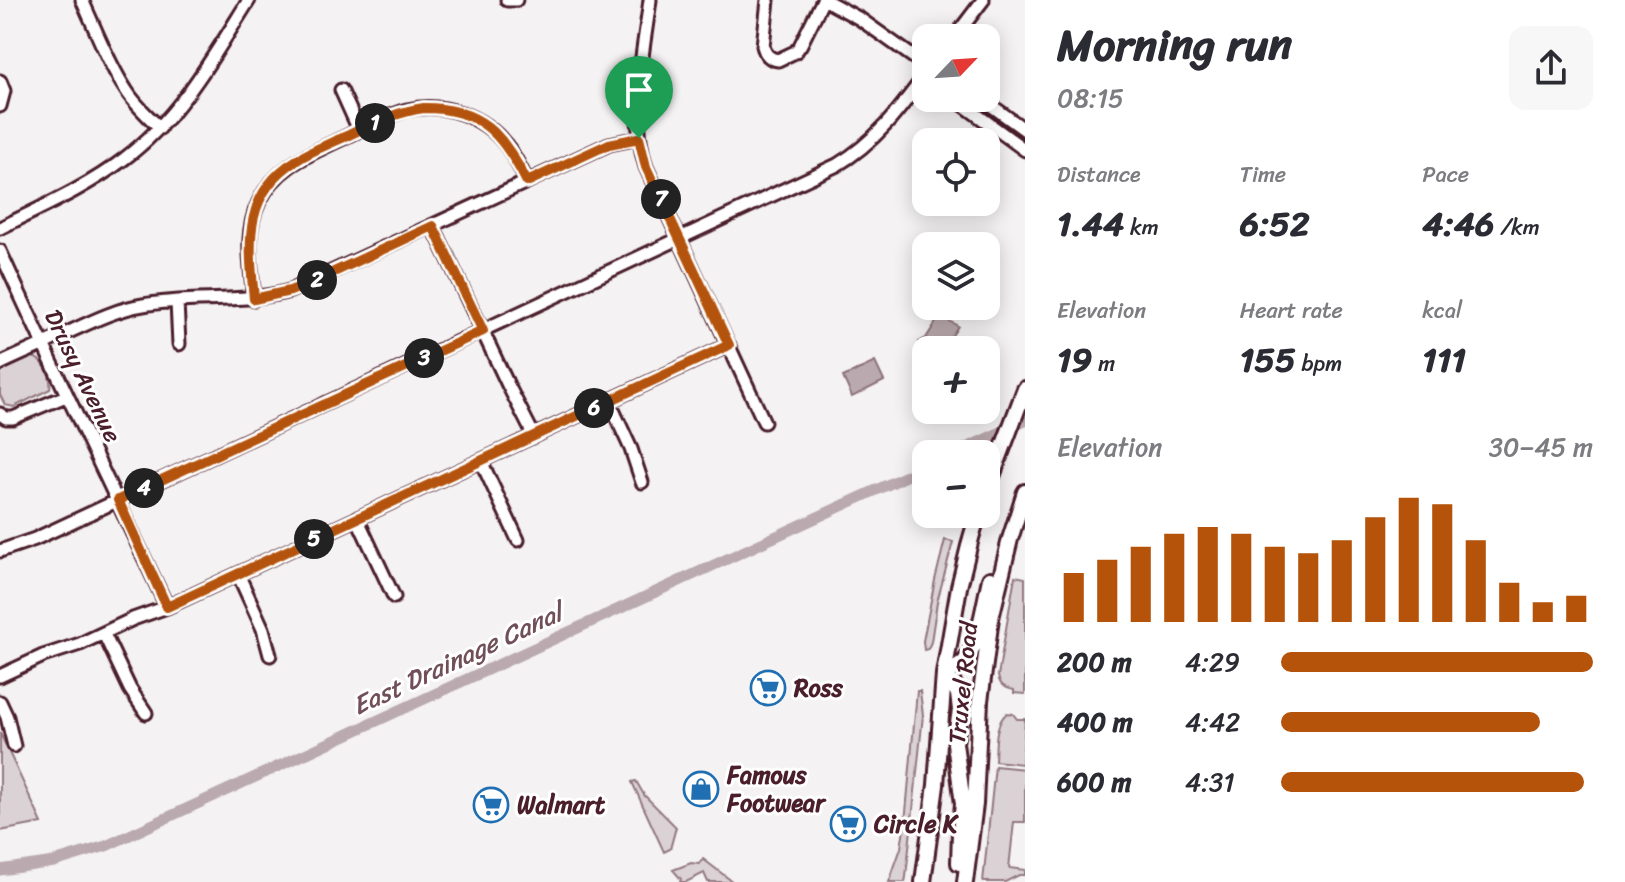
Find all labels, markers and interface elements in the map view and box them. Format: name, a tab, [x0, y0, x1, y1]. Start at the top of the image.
text: Morning run	[1057, 6, 1292, 84]
north arrow	[912, 24, 1000, 112]
map controls	[912, 24, 1000, 528]
button: share	[1509, 26, 1593, 110]
pin	[605, 56, 673, 138]
icon: arrive	[617, 68, 661, 112]
text: 08:15	[1057, 75, 1124, 121]
pin: 1	[355, 103, 395, 143]
text: 1	[370, 103, 380, 142]
button: locate	[912, 128, 1000, 216]
text: Distance	[1057, 155, 1141, 194]
text: Time	[1240, 155, 1286, 194]
text: Pace	[1422, 155, 1469, 194]
pin: 7	[641, 179, 681, 219]
text: 7	[655, 179, 667, 218]
text: 1.44	[1057, 194, 1124, 254]
text: 6:52	[1240, 194, 1310, 254]
text: 4:46	[1422, 194, 1494, 254]
text: km	[1124, 208, 1159, 247]
text: /km	[1494, 208, 1540, 247]
button: layers	[912, 232, 1000, 320]
pin: 2	[297, 260, 337, 300]
text: 2	[311, 260, 323, 299]
text: Elevation	[1057, 291, 1146, 330]
text: Heart rate	[1240, 291, 1343, 330]
text: kcal	[1422, 291, 1462, 330]
street label: Drusy Avenue	[33, 302, 133, 450]
text: 19	[1057, 330, 1092, 390]
text: 155	[1240, 330, 1296, 390]
text: 111	[1422, 330, 1466, 390]
button: +	[912, 336, 1000, 424]
pin: 3	[404, 338, 444, 378]
text: 3	[418, 338, 430, 377]
text: m	[1092, 344, 1115, 383]
text: bpm	[1296, 344, 1342, 383]
pin: 6	[574, 388, 614, 428]
text: 6	[588, 388, 600, 427]
text: Elevation	[1057, 424, 1162, 470]
text: 30–45 m	[1489, 424, 1593, 470]
button: −	[912, 440, 1000, 528]
pin: 4	[124, 468, 164, 508]
text: 4	[137, 468, 151, 507]
pin: 5	[294, 519, 334, 559]
text: 5	[307, 519, 321, 558]
water label: East Drainage Canal	[344, 588, 575, 728]
street label: Truxel Road	[936, 617, 991, 746]
text: 200 m	[1057, 639, 1132, 685]
text: 4:29	[1185, 639, 1240, 685]
place label: Ross	[793, 667, 844, 709]
supermarket icon: Ross	[749, 669, 787, 707]
text: 400 m	[1057, 699, 1133, 745]
text: 4:42	[1185, 699, 1240, 745]
place label: Famous Footwear	[726, 754, 827, 824]
text: 600 m	[1057, 759, 1131, 805]
text: 4:31	[1185, 759, 1235, 805]
shop icon: Famous Footwear	[682, 770, 720, 808]
place label: Walmart	[517, 784, 606, 826]
supermarket icon: Walmart	[472, 786, 510, 824]
place label: Circle K	[873, 803, 960, 845]
supermarket icon: Circle K	[829, 805, 867, 843]

